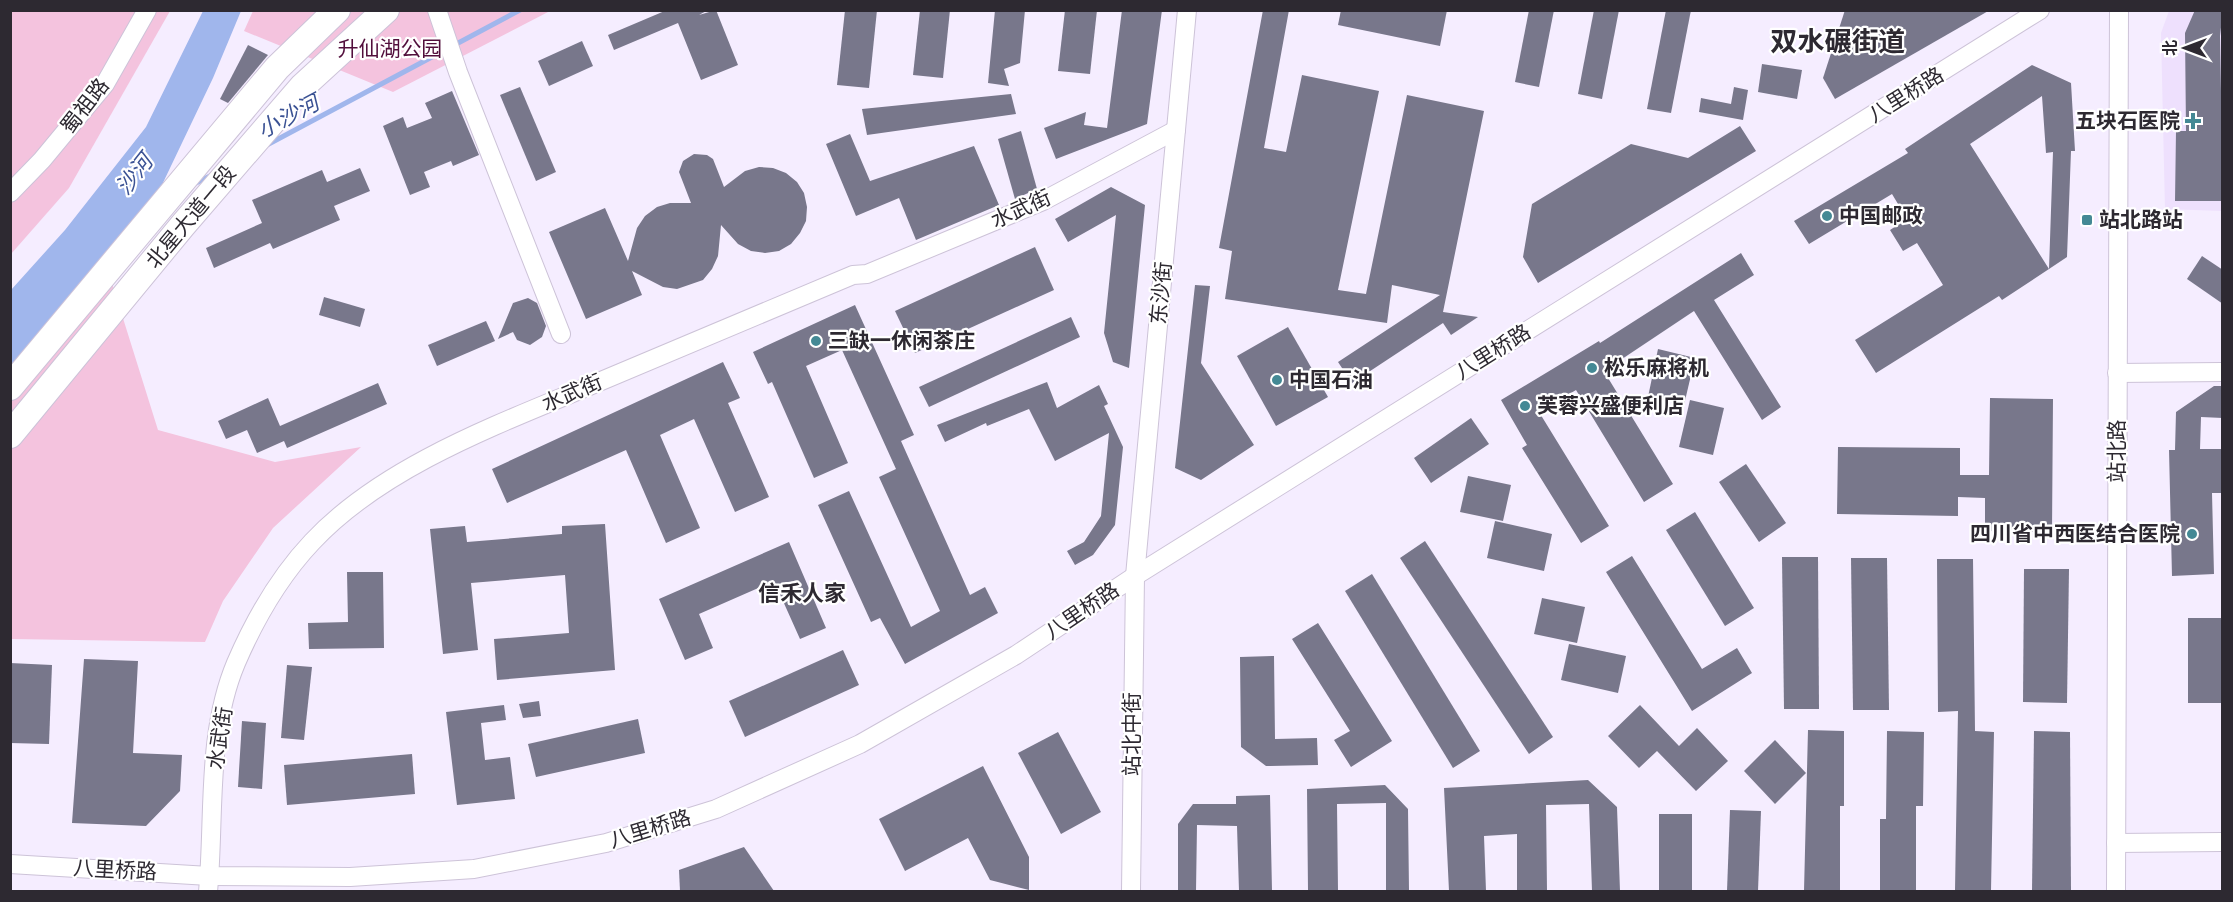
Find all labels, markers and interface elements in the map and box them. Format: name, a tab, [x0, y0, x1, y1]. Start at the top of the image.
north arrow	[2155, 18, 2215, 78]
district label: 双水碾街道	[1771, 22, 1906, 59]
park label: 升仙湖公园	[338, 34, 443, 62]
text: 北	[2159, 40, 2181, 56]
street label: 八里桥路	[1862, 60, 1949, 128]
street label: 蜀祖路	[54, 72, 115, 139]
water label: 小沙河	[252, 85, 328, 145]
place label: 五块石医院	[2075, 106, 2180, 134]
marker: 五块石医院	[2184, 112, 2202, 130]
water label: 沙河	[109, 144, 162, 201]
street label: 北星大道一段	[139, 159, 241, 274]
street label: 水武街	[986, 182, 1055, 234]
place label: 中国邮政	[1839, 201, 1923, 229]
place label: 站北路站	[2099, 205, 2183, 233]
marker: 中国邮政	[1820, 209, 1834, 223]
marker: 站北路站	[2080, 213, 2094, 227]
street label: 东沙街	[1143, 260, 1177, 326]
street label: 八里桥路	[1449, 317, 1536, 385]
place label: 三缺一休闲茶庄	[828, 326, 975, 354]
marker: 三缺一休闲茶庄	[809, 334, 823, 348]
place label: 松乐麻将机	[1604, 353, 1709, 381]
marker: 松乐麻将机	[1585, 361, 1599, 375]
place label: 中国石油	[1289, 365, 1373, 393]
street label: 水武街	[537, 367, 606, 417]
marker: 中国石油	[1270, 373, 1284, 387]
place label: 芙蓉兴盛便利店	[1537, 391, 1684, 419]
marker: 芙蓉兴盛便利店	[1518, 399, 1532, 413]
street label: 站北路	[2102, 420, 2130, 483]
place label: 四川省中西医结合医院	[1970, 519, 2180, 547]
marker: 四川省中西医结合医院	[2185, 527, 2199, 541]
street label: 八里桥路	[1039, 575, 1124, 645]
district label: 信禾人家	[758, 578, 846, 608]
street label: 站北中街	[1117, 692, 1145, 776]
street label: 水武街	[200, 705, 238, 771]
street label: 八里桥路	[605, 802, 694, 854]
street label: 八里桥路	[72, 853, 158, 885]

